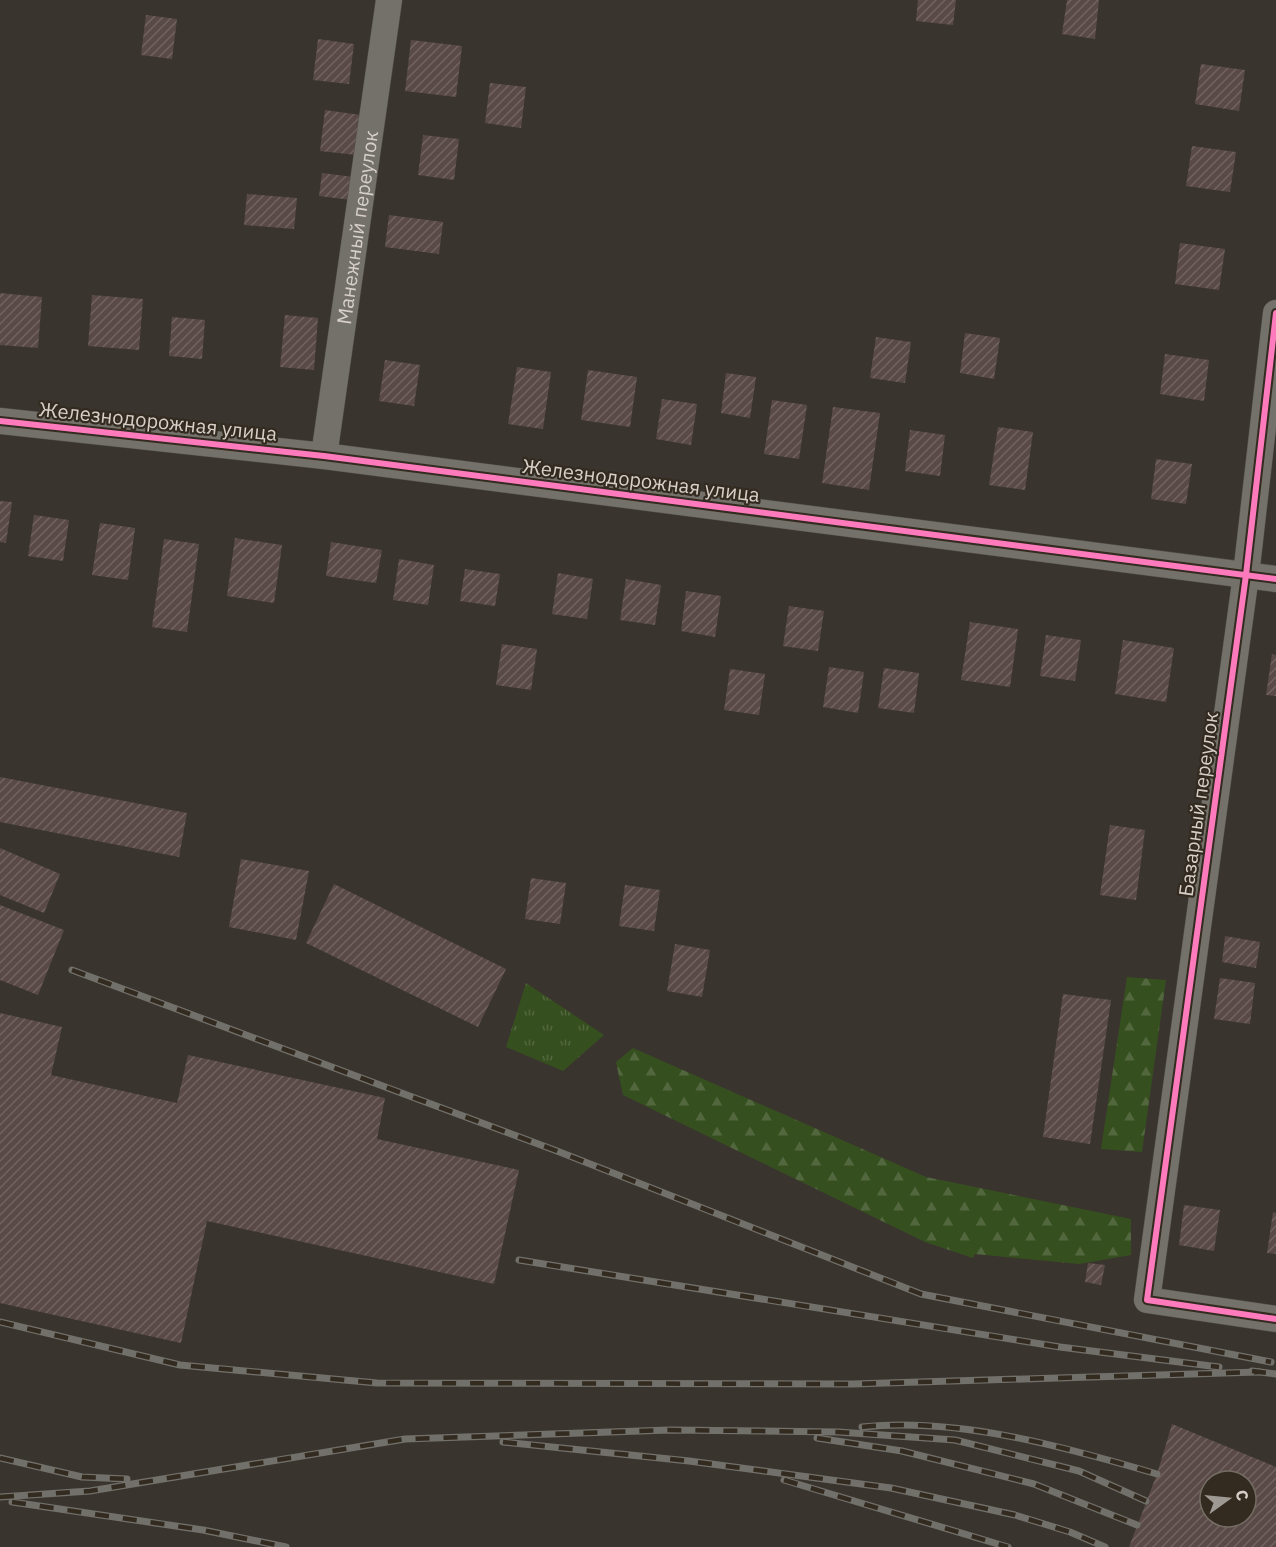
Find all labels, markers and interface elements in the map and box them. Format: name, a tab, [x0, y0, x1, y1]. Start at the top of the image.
street label: Манежный переулок	[329, 129, 384, 326]
street label: Железнодорожная улица	[37, 395, 279, 447]
street label: Железнодорожная улица	[520, 452, 762, 508]
street label: Базарный переулок	[1172, 710, 1224, 898]
north arrow	[1198, 1469, 1258, 1529]
text: С	[1231, 1487, 1253, 1503]

